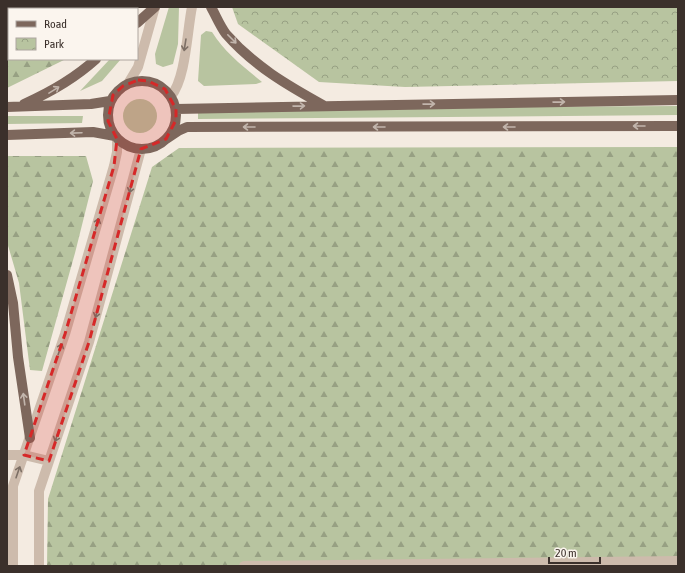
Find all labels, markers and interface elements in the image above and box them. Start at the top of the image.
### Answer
legend [8,8,138,60]
text: Road [44,17,67,31]
one-way arrow [227,34,237,44]
text: Park [44,37,65,51]
one-way arrow [181,39,189,52]
one-way arrow [48,86,59,94]
one-way arrow [552,98,565,106]
one-way arrow [422,100,435,108]
one-way arrow [292,103,305,110]
one-way arrow [633,122,646,130]
one-way arrow [243,123,256,131]
one-way arrow [373,123,386,131]
one-way arrow [503,123,516,131]
one-way arrow [70,129,83,137]
one-way arrow [127,180,134,193]
one-way arrow [94,218,101,231]
one-way arrow [93,305,101,318]
one-way arrow [57,342,64,355]
one-way arrow [20,393,28,406]
one-way arrow [53,429,61,441]
one-way arrow [15,466,23,478]
scale bar [549,539,600,565]
text: 20 m [555,546,577,560]

